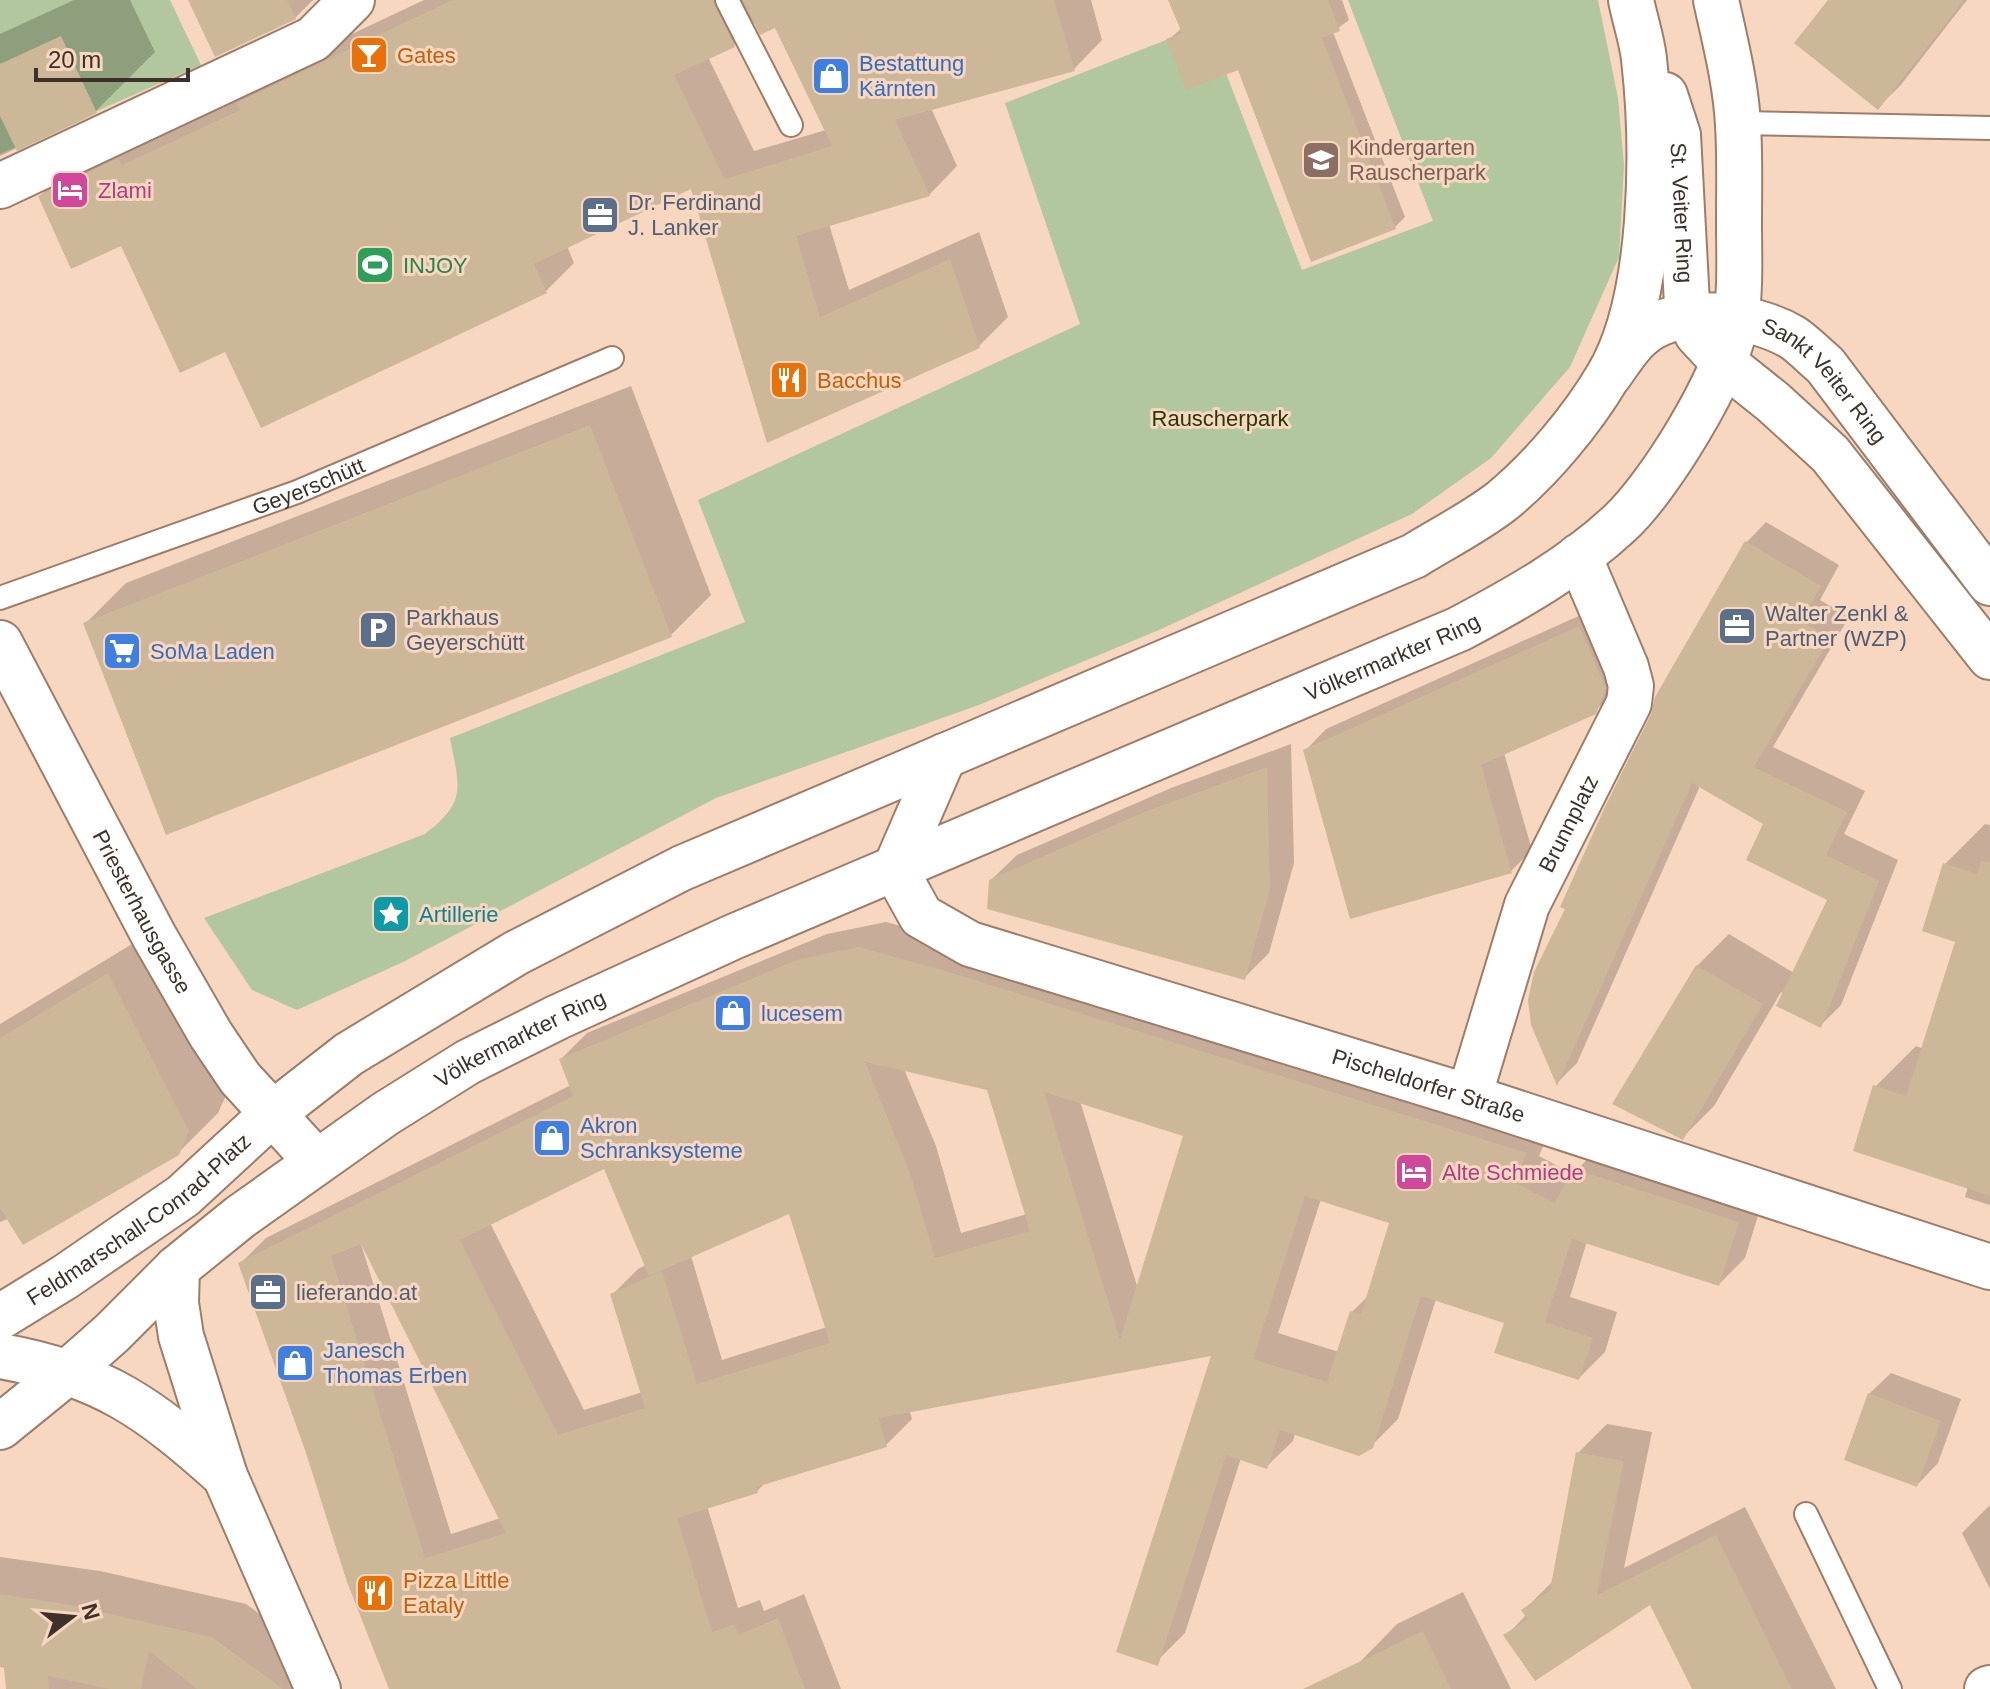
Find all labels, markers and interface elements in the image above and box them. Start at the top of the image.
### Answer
scale bar [36,32,188,82]
bar icon: Gates [348,34,390,76]
place label: Gates [397,43,456,68]
text: 20 m [48,46,101,73]
place label: Bestattung Kärnten [859,51,964,101]
shop icon: Bestattung Kärnten [810,55,852,97]
place label: Kindergarten Rauscherpark [1349,135,1487,185]
school or university icon: Kindergarten Rauscherpark [1300,139,1342,181]
street label: St. Veiter Ring [1666,142,1698,284]
hotel icon: Zlami [49,169,91,211]
place label: Zlami [98,178,152,203]
place label: Dr. Ferdinand J. Lanker [628,190,761,240]
office icon: Dr. Ferdinand J. Lanker [579,194,621,236]
sports icon: INJOY [354,244,396,286]
place label: INJOY [403,253,468,278]
street label: Sankt Veiter Ring [1759,313,1892,448]
restaurant icon: Bacchus [768,359,810,401]
place label: Bacchus [817,368,901,393]
park label: Rauscherpark [1152,406,1289,431]
street label: Geyerschütt [249,452,368,519]
place label: Walter Zenkl & Partner (WZP) [1765,601,1909,651]
place label: Parkhaus Geyerschütt [406,605,525,655]
office icon: Walter Zenkl & Partner (WZP) [1716,605,1758,647]
street label: Völkermarkter Ring [1300,608,1484,706]
parking icon: Parkhaus Geyerschütt [357,609,399,651]
supermarket icon: SoMa Laden [101,630,143,672]
place label: SoMa Laden [150,639,275,664]
street label: Brunnplatz [1533,771,1603,876]
street label: Priesterhausgasse [88,826,197,998]
place icon: Artillerie [370,893,412,935]
place label: Artillerie [419,902,498,927]
street label: Völkermarkter Ring [430,985,609,1092]
shop icon: lucesem [712,992,754,1034]
place label: lucesem [761,1001,843,1026]
street label: Pischeldorfer Straße [1329,1043,1528,1127]
place label: Akron Schranksysteme [580,1113,743,1163]
shop icon: Akron Schranksysteme [531,1117,573,1159]
street label: Feldmarschall-Conrad-Platz [22,1128,255,1310]
hotel icon: Alte Schmiede [1393,1151,1435,1193]
place label: Alte Schmiede [1442,1160,1584,1185]
office icon: lieferando.at [247,1271,289,1313]
place label: lieferando.at [296,1280,417,1305]
place label: Janesch Thomas Erben [323,1338,467,1388]
shop icon: Janesch Thomas Erben [274,1342,316,1384]
place label: Pizza Little Eataly [403,1568,509,1618]
restaurant icon: Pizza Little Eataly [354,1572,396,1614]
north arrow [32,1577,112,1657]
text: N [77,1601,105,1623]

